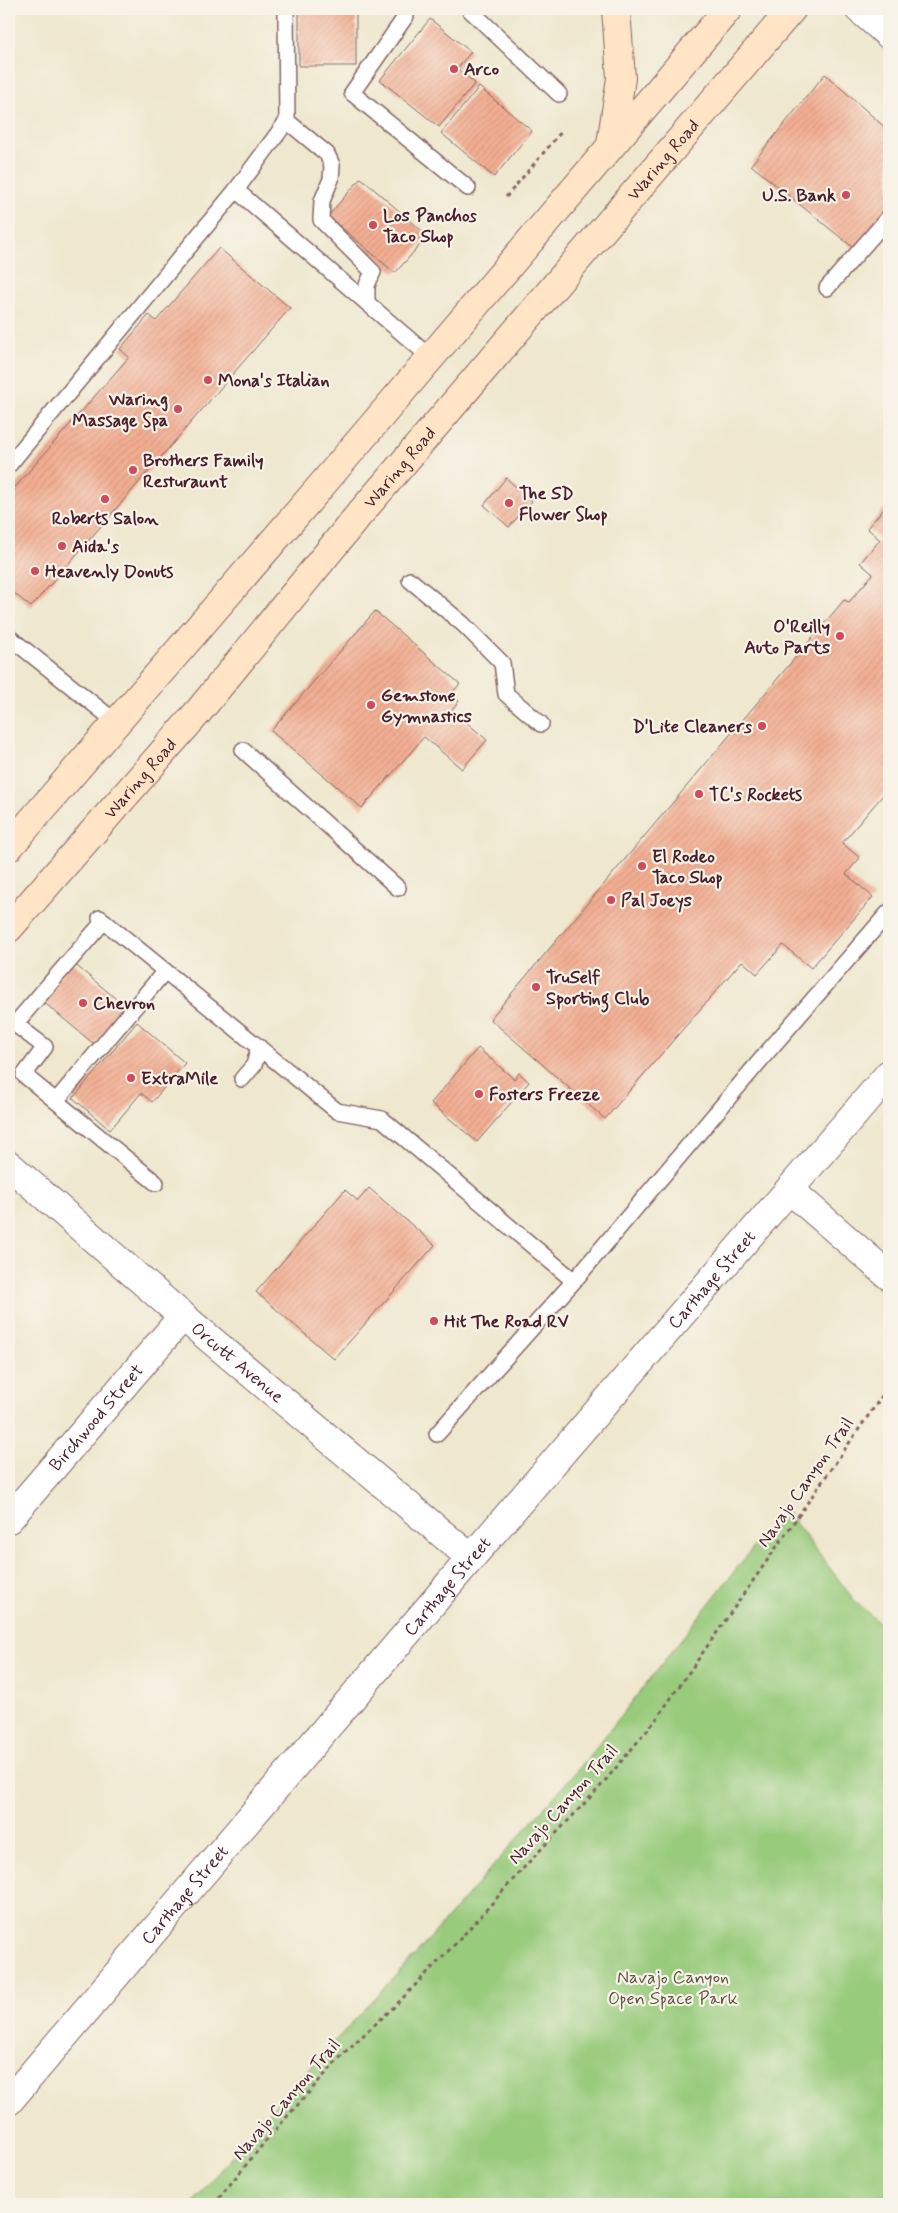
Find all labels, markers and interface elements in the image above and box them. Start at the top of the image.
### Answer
place label: Arco [464,58,499,82]
marker: Arco [448,63,460,75]
street label: Waring Road [622,115,705,206]
place label: U.S. Bank [762,184,836,208]
marker: U.S. Bank [840,189,852,201]
place label: Los Panchos Taco Shop [383,204,477,249]
marker: Los Panchos Taco Shop [367,219,379,231]
place label: Mona's Italian [218,369,330,393]
marker: Mona's Italian [202,374,214,386]
place label: Waring Massage Spa [72,388,168,433]
marker: Waring Massage Spa [172,403,184,415]
street label: Waring Road [359,422,442,514]
place label: Brothers Family Resturaunt [143,449,264,494]
marker: Brothers Family Resturaunt [127,464,139,476]
place label: The SD Flower Shop [519,482,608,527]
marker: Roberts Salon [99,493,111,505]
marker: The SD Flower Shop [503,497,515,509]
place label: Roberts Salon [52,507,159,531]
place label: Aida's [72,535,119,559]
marker: Aida's [56,540,68,552]
place label: Heavenly Donuts [45,560,173,584]
marker: Heavenly Donuts [29,565,41,577]
place label: O'Reilly Auto Parts [744,615,830,660]
marker: O'Reilly Auto Parts [834,630,846,642]
place label: Gemstone Gymnastics [381,684,472,729]
marker: Gemstone Gymnastics [365,699,377,711]
place label: D'Lite Cleaners [632,715,752,739]
marker: D'Lite Cleaners [756,720,768,732]
street label: Waring Road [99,733,183,824]
place label: TC's Rockets [709,783,802,807]
marker: TC's Rockets [693,788,705,800]
place label: El Rodeo Taco Shop [652,845,723,890]
marker: El Rodeo Taco Shop [636,860,648,872]
place label: Pal Joeys [621,889,692,913]
marker: Pal Joeys [605,894,617,906]
place label: TruSelf Sporting Club [546,966,650,1013]
marker: TruSelf Sporting Club [530,981,542,993]
place label: Chevron [93,992,155,1016]
marker: Chevron [77,997,89,1009]
place label: ExtraMile [141,1067,218,1091]
marker: ExtraMile [125,1072,137,1084]
place label: Fosters Freeze [489,1083,600,1107]
marker: Fosters Freeze [473,1088,485,1100]
street label: Carthage Street [663,1225,762,1335]
place label: Hit The Road RV [444,1310,569,1334]
marker: Hit The Road RV [428,1315,440,1327]
street label: Orcutt Avenue [186,1317,289,1409]
street label: Birchwood Street [44,1359,150,1477]
street label: Navajo Canyon Trail [752,1413,860,1552]
street label: Carthage Street [399,1532,497,1642]
street label: Navajo Canyon Trail [503,1740,624,1870]
street label: Carthage Street [136,1840,235,1950]
park label: Navajo Canyon Open Space Park [608,1966,738,2011]
street label: Navajo Canyon Trail [227,2034,346,2165]

